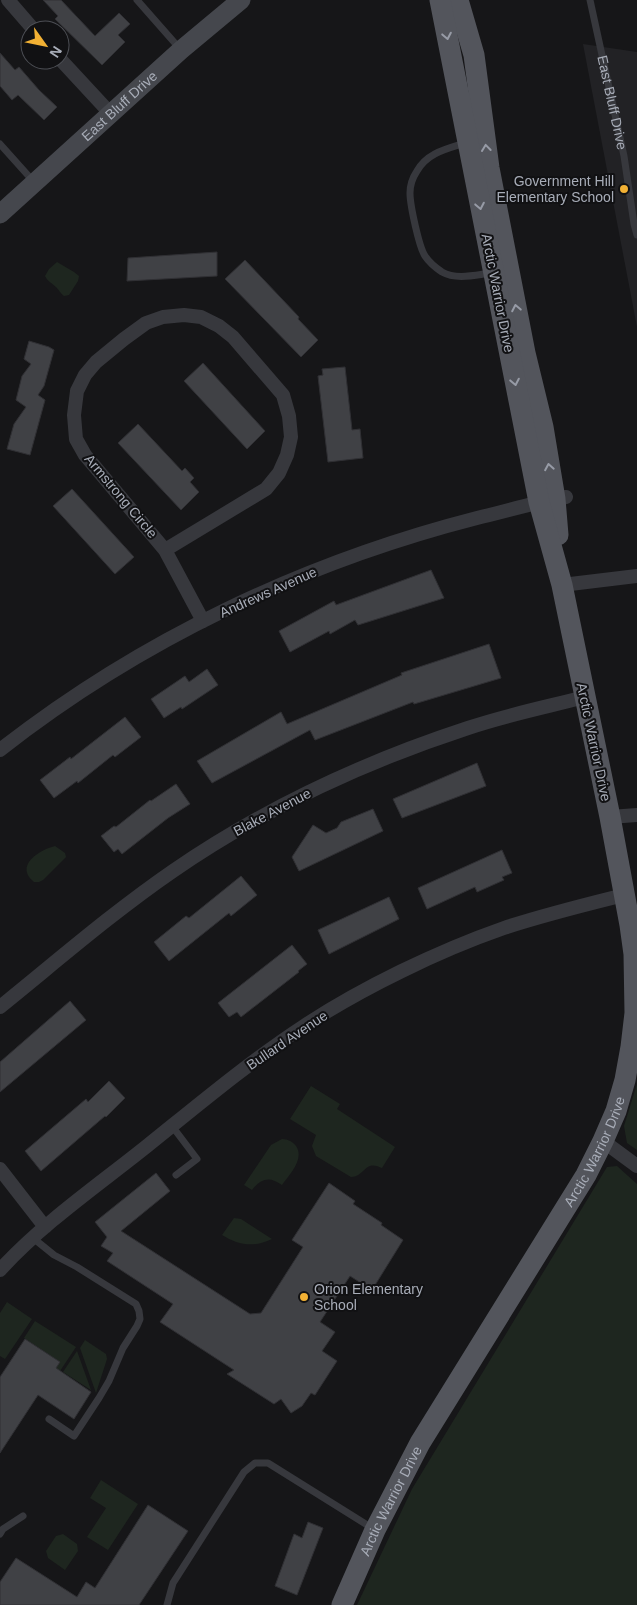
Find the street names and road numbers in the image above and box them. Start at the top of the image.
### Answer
street label: East Bluff Drive [594,54,630,152]
street label: East Bluff Drive [78,67,161,144]
street label: Arctic Warrior Drive [479,232,517,354]
street label: Armstrong Circle [81,451,161,541]
street label: Andrews Avenue [217,563,319,621]
street label: Arctic Warrior Drive [574,681,614,803]
street label: Blake Avenue [231,785,314,839]
street label: Bullard Avenue [244,1007,331,1073]
street label: Arctic Warrior Drive [560,1095,628,1209]
street label: Arctic Warrior Drive [357,1443,425,1558]

